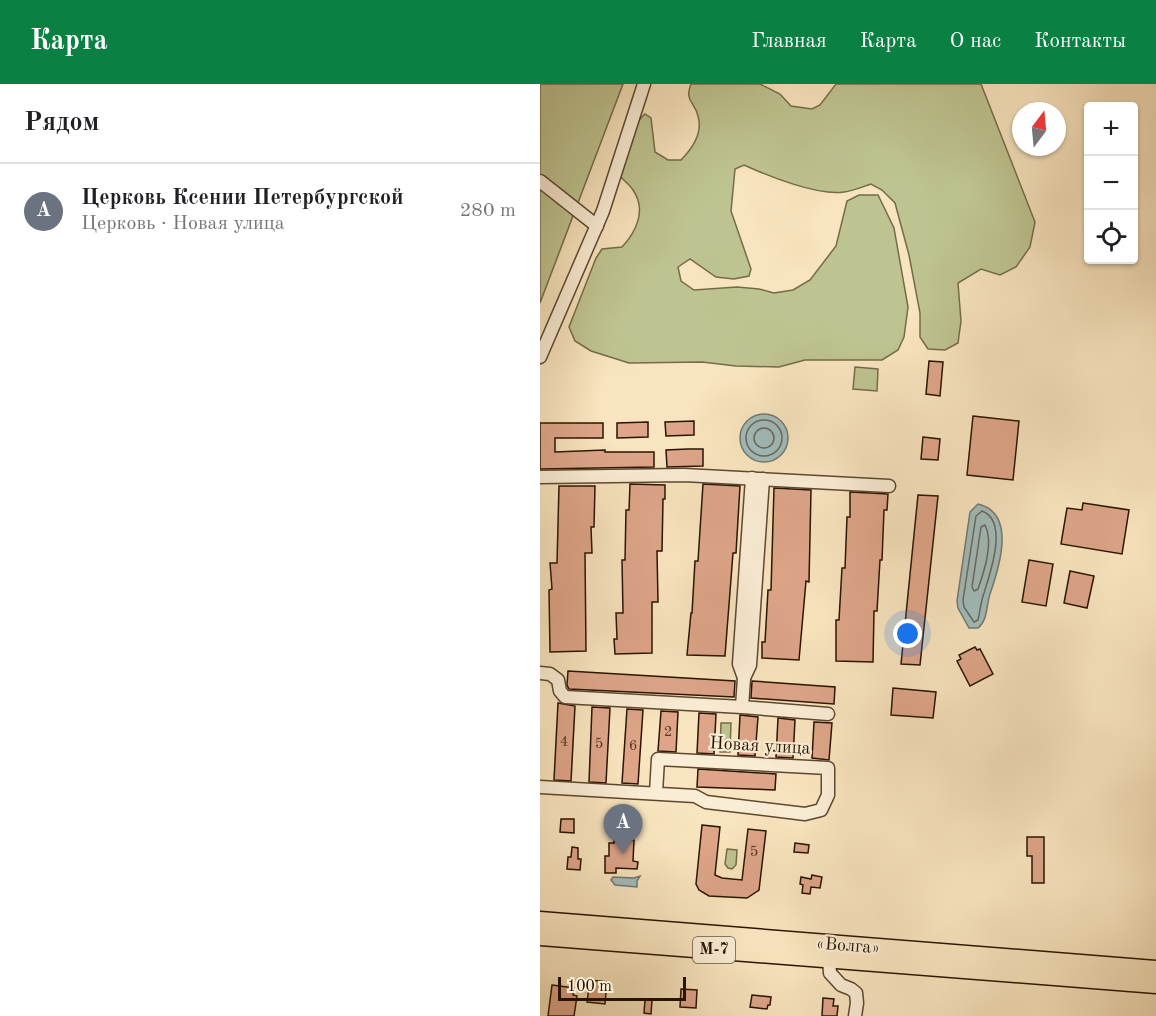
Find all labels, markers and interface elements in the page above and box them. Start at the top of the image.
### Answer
text: Карта [30,28,108,56]
text: Главная [751,31,827,52]
text: Карта [860,31,917,52]
text: О нас [950,31,1001,52]
text: Контакты [1034,31,1126,52]
north arrow [1012,102,1066,156]
map controls [1084,102,1138,264]
button: + [1084,102,1138,156]
text: Рядом [24,110,99,136]
button: − [1084,156,1138,210]
text: Церковь Ксении Петербургской [81,187,404,209]
text: A [36,201,51,221]
text: 280 m [460,201,516,221]
button: locate [1084,210,1138,264]
text: Церковь · Новая улица [81,214,285,234]
your location [893,619,922,648]
house number: 2 [664,725,672,740]
street label: Новая улица [709,734,811,758]
house number: 4 [560,735,568,750]
house number: 5 [595,737,603,752]
house number: 6 [629,739,637,754]
pin: A [604,804,643,854]
house number: 5 [750,845,758,860]
street label: «Волга» [816,935,880,957]
road number: М-7 [693,937,735,963]
scale bar [558,974,686,1002]
text: 100 m [567,979,612,995]

